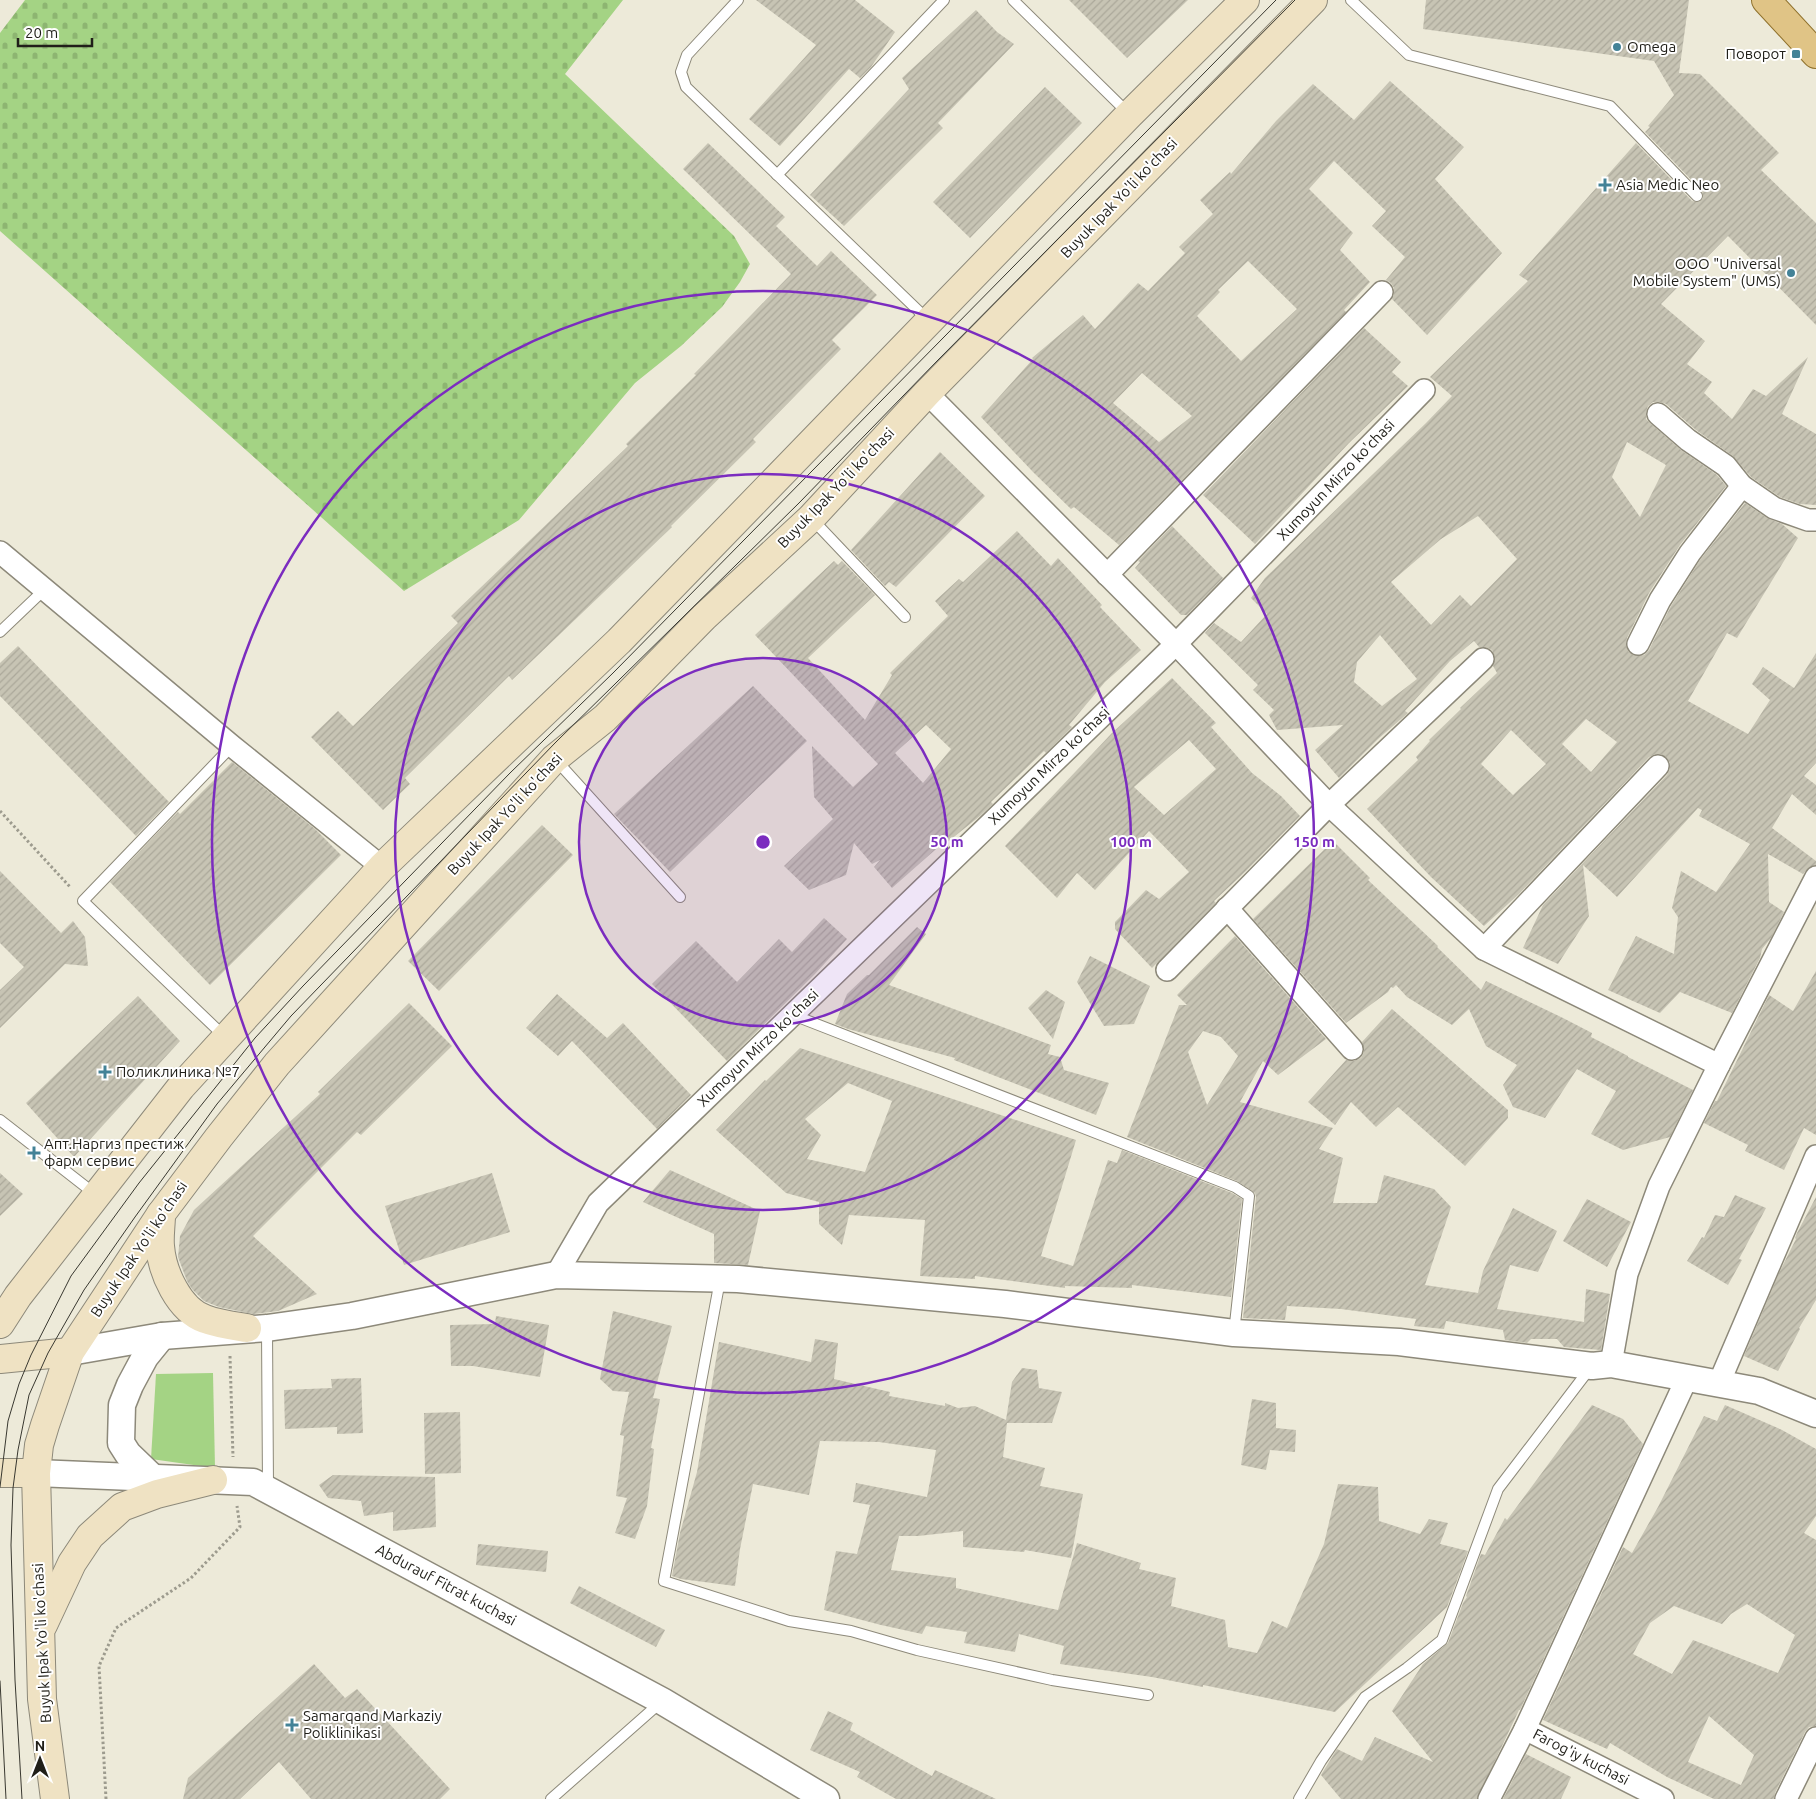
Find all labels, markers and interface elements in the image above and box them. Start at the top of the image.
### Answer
scale bar [18,15,91,47]
text: 20 m [25,24,58,41]
place label: Omega [1627,38,1676,55]
marker: Omega [1611,41,1623,53]
place label: Поворот [1726,45,1786,62]
marker: Поворот [1790,48,1802,60]
street label: Buyuk Ipak Yo'li ko'chasi [1057,134,1180,261]
place label: Asia Medic Neo [1616,176,1719,193]
marker: Asia Medic Neo [1598,178,1612,192]
place label: ООО "Universal Mobile System" (UMS) [1633,255,1781,289]
marker: ООО "Universal Mobile System" (UMS) [1785,267,1797,279]
street label: Xumoyun Mirzo ko'chasi [1273,416,1398,544]
street label: Buyuk Ipak Yo'li ko'chasi [774,424,897,551]
street label: Xumoyun Mirzo ko'chasi [985,703,1113,828]
street label: Buyuk Ipak Yo'li ko'chasi [444,749,565,878]
centre of rings [754,833,772,851]
text: 50 m [930,833,964,850]
text: 100 m [1110,833,1152,850]
text: 150 m [1293,833,1335,850]
street label: Xumoyun Mirzo ko'chasi [694,985,822,1110]
place label: Поликлиника №7 [116,1063,240,1080]
marker: Поликлиника №7 [98,1065,112,1079]
place label: Апт.Наргиз престиж фарм сервис [44,1135,184,1169]
marker: Апт.Наргиз престиж фарм сервис [28,1147,40,1159]
street label: Buyuk Ipak Yo'li ko'chasi [87,1178,190,1320]
street label: Abdurauf Fitrat kuchasi [373,1540,519,1629]
street label: Buyuk Ipak Yo'li ko'chasi [29,1563,54,1723]
place label: Samarqand Markaziy Poliklinikasi [303,1707,442,1741]
marker: Samarqand Markaziy Poliklinikasi [285,1718,299,1732]
street label: Farog'iy kuchasi [1530,1725,1632,1788]
north arrow [15,1734,65,1784]
text: N [35,1738,45,1754]

